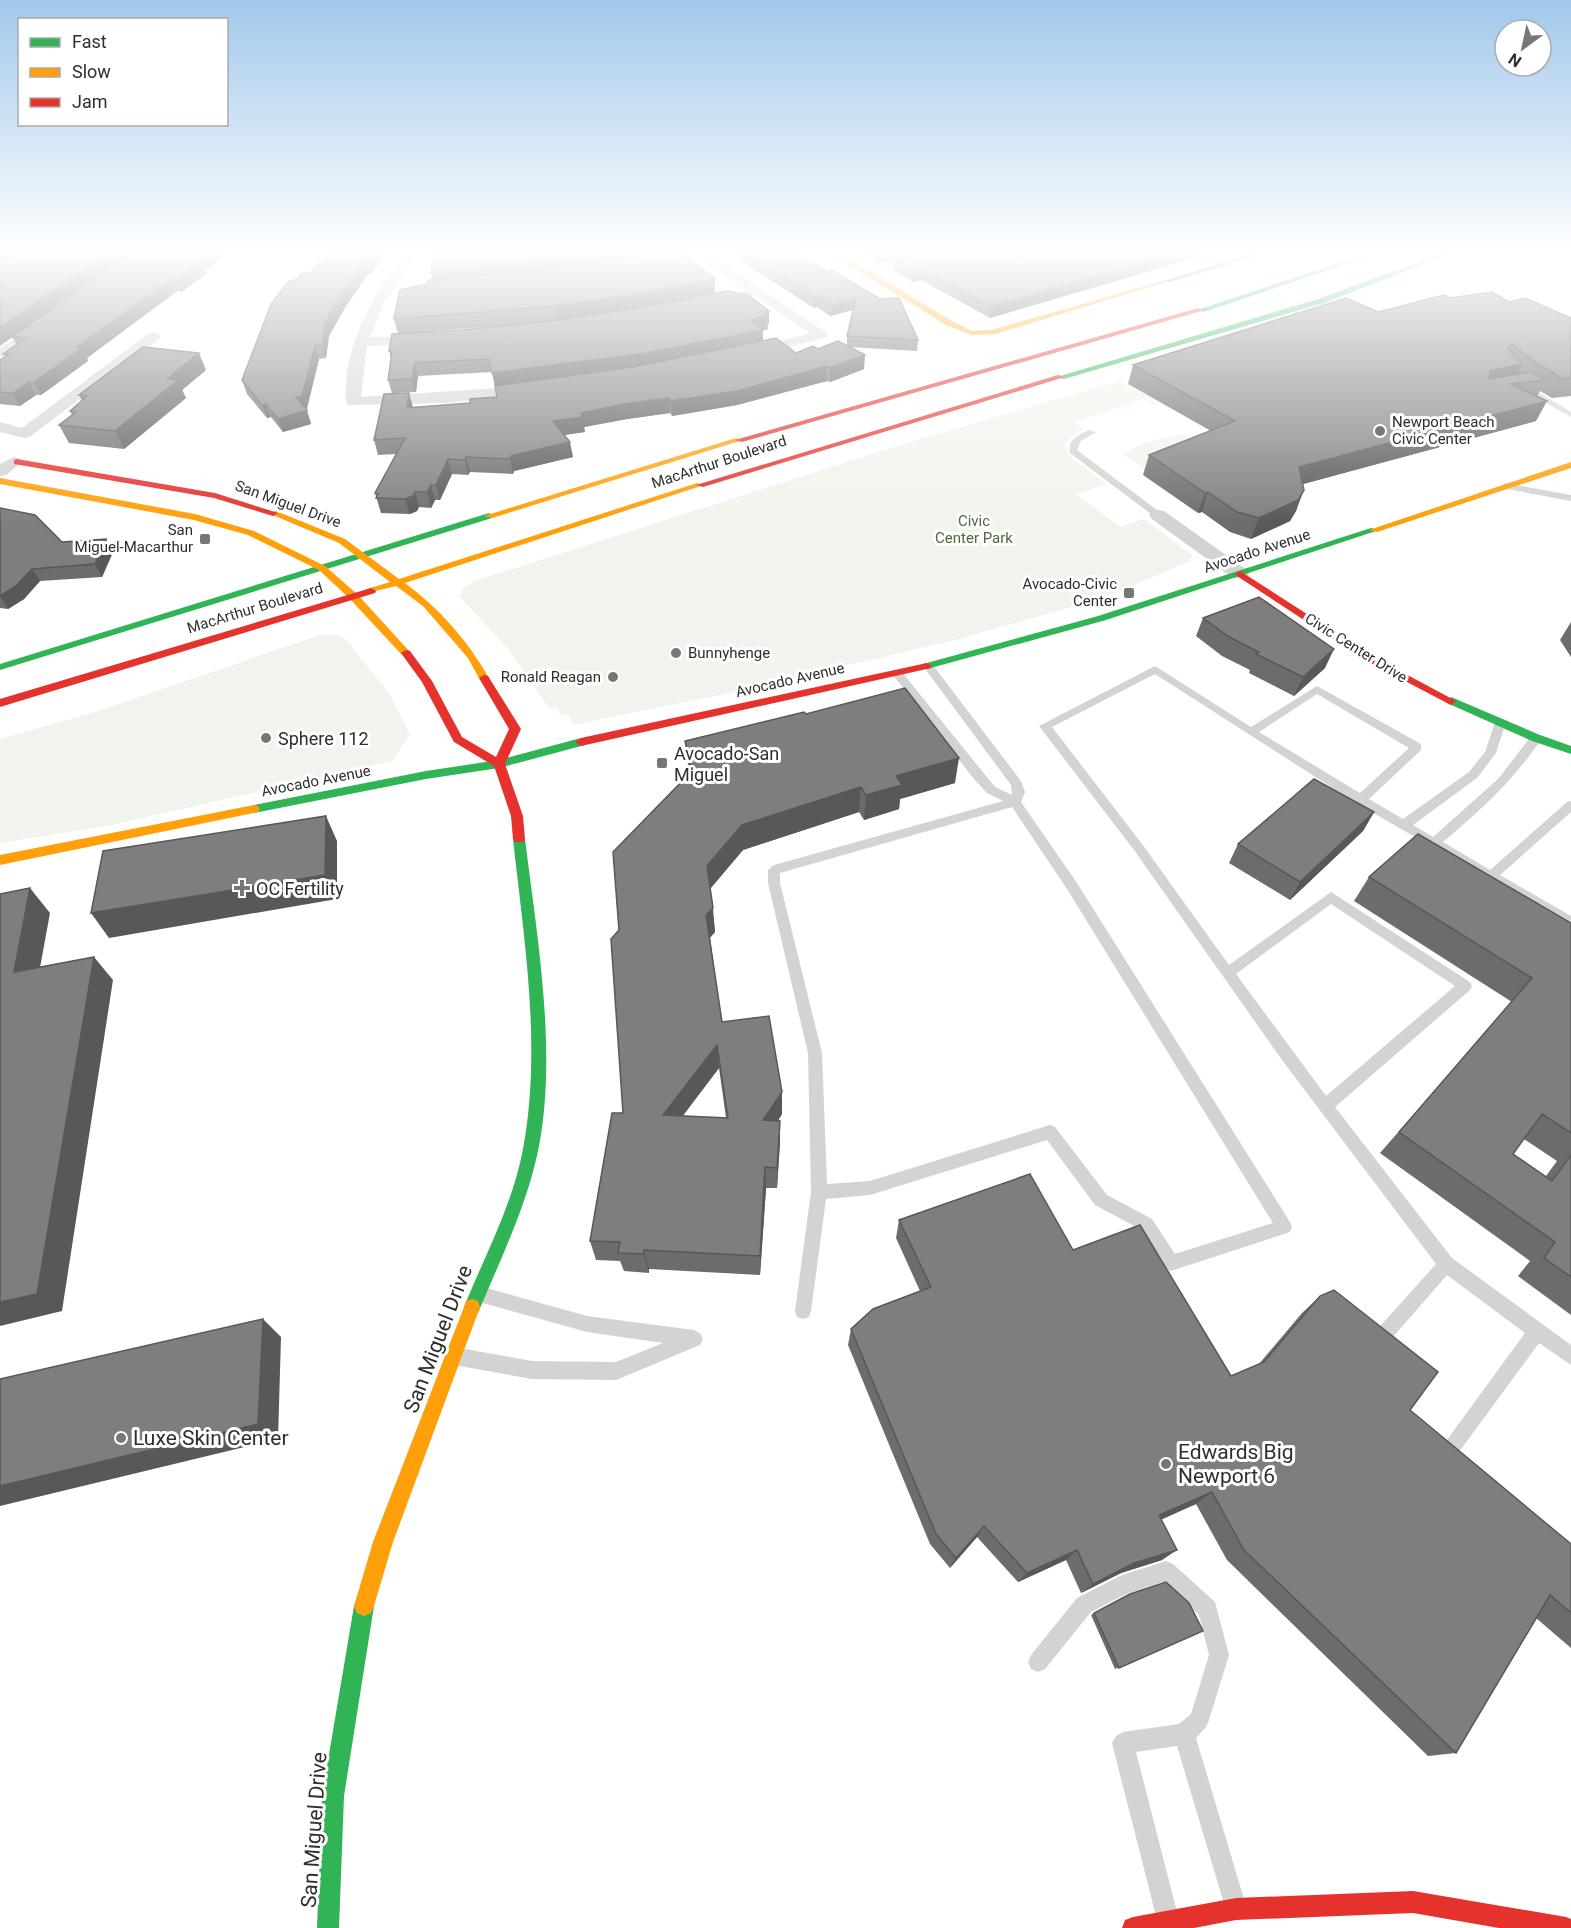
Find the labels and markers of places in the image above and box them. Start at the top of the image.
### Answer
place label: Newport Beach Civic Center [1392,413,1495,448]
marker: Newport Beach Civic Center [1373,424,1387,438]
place label: San Miguel-Macarthur [75,521,193,556]
marker: San Miguel-Macarthur [198,532,212,546]
place label: Avocado-Civic Center [1023,575,1117,610]
marker: Avocado-Civic Center [1122,586,1136,600]
place label: Bunnyhenge [688,644,770,662]
marker: Bunnyhenge [669,646,683,660]
place label: Ronald Reagan [501,668,601,686]
marker: Ronald Reagan [606,670,620,684]
place label: Sphere 112 [278,728,369,749]
marker: Sphere 112 [259,731,273,745]
place label: Avocado-San Miguel [674,743,779,785]
marker: Avocado-San Miguel [655,756,669,770]
place label: OC Fertility [256,878,344,899]
marker: OC Fertility [233,879,251,897]
place label: Luxe Skin Center [133,1426,289,1450]
marker: Luxe Skin Center [114,1431,128,1445]
place label: Edwards Big Newport 6 [1178,1440,1294,1488]
marker: Edwards Big Newport 6 [1159,1457,1173,1471]

